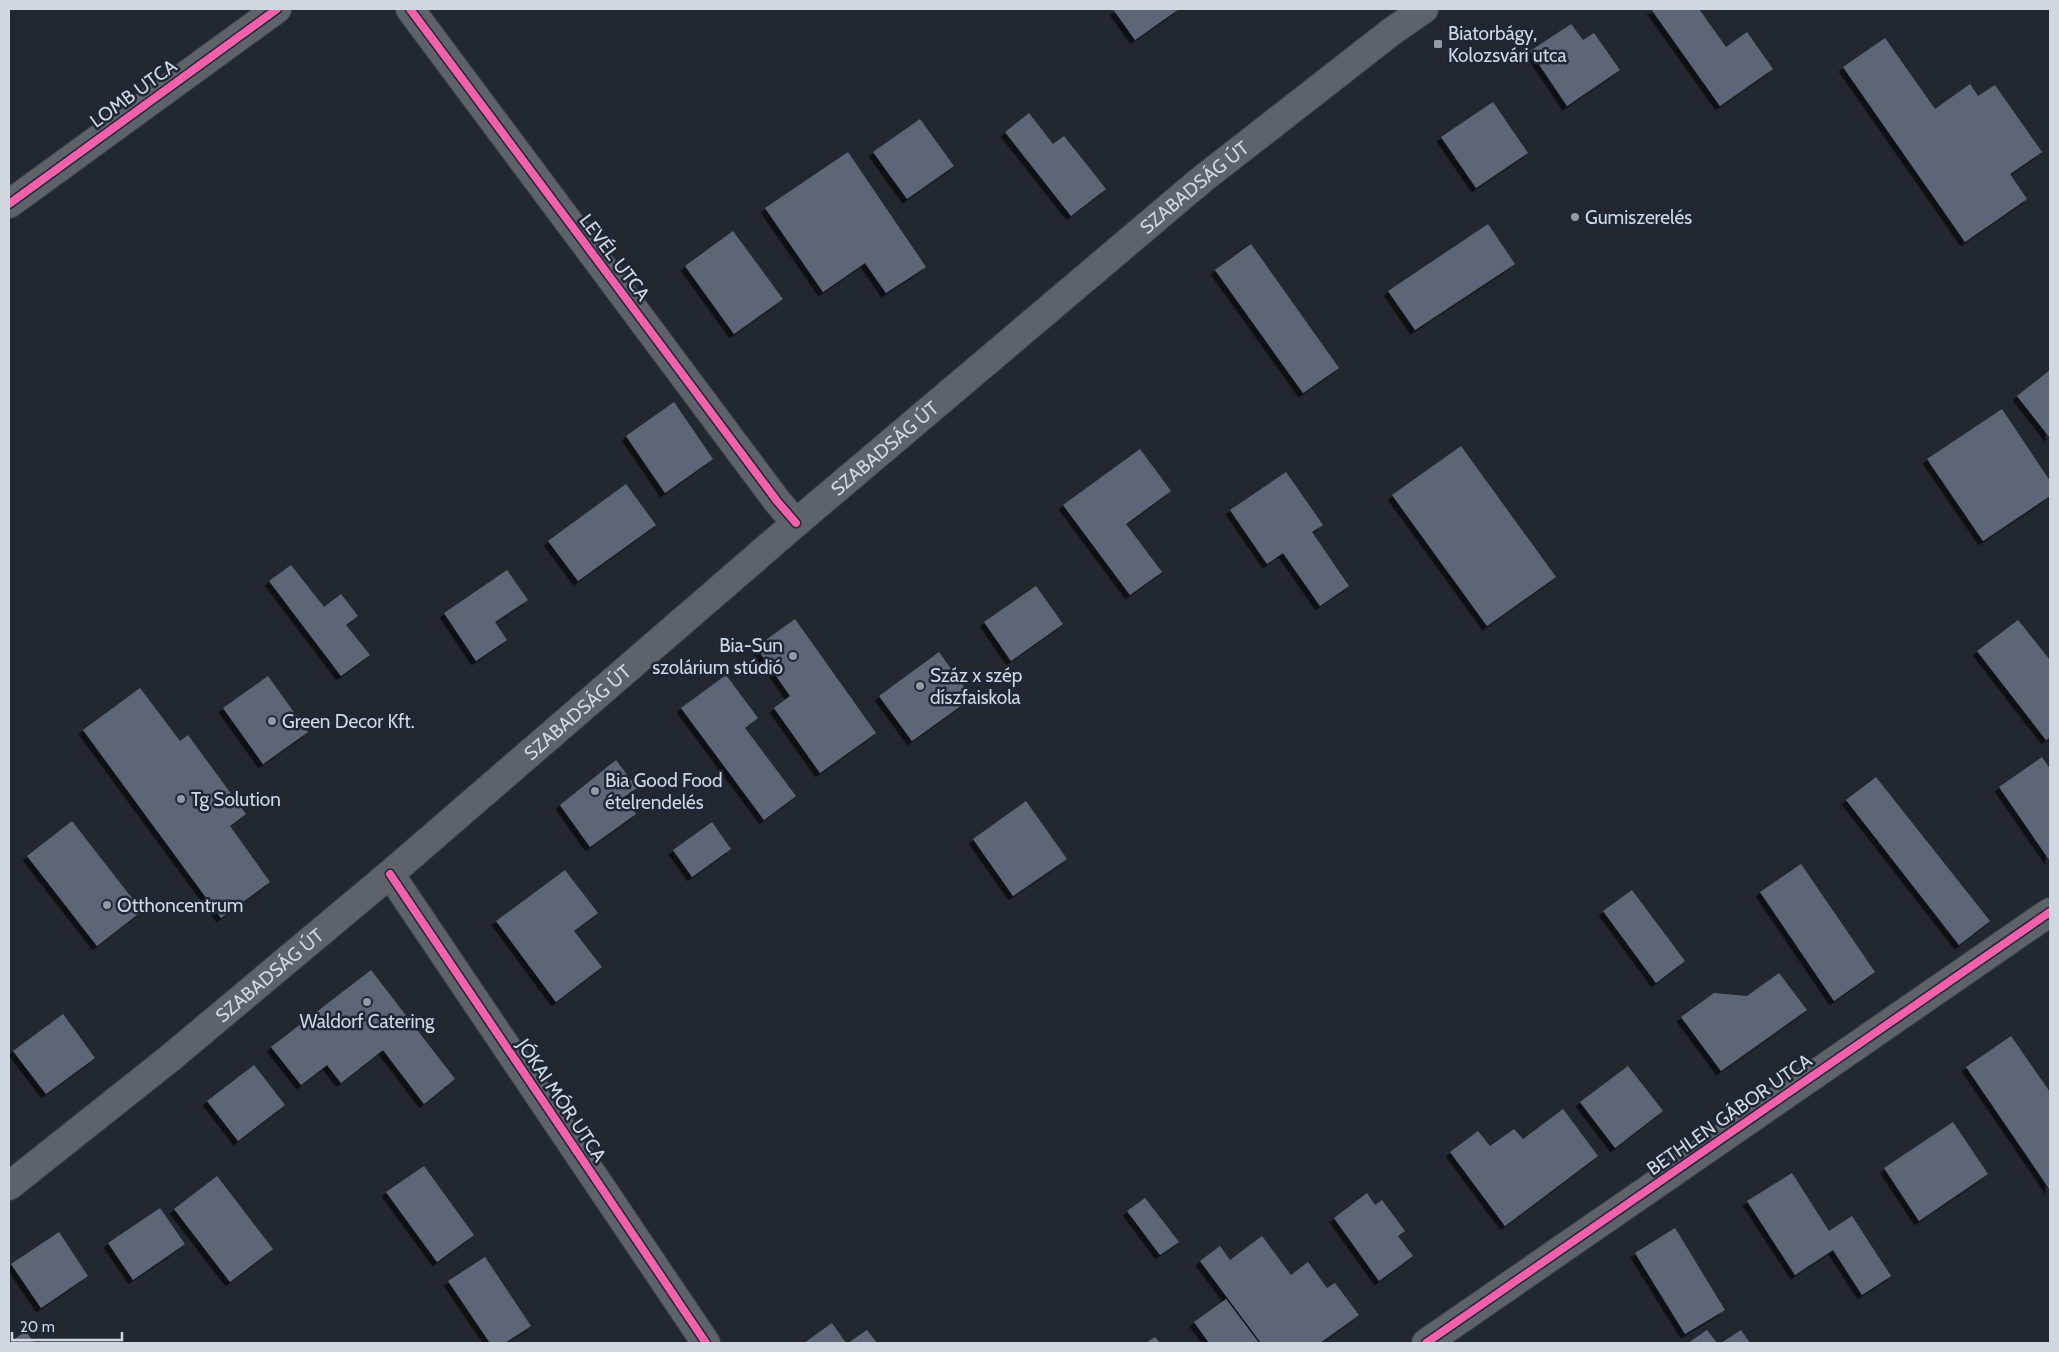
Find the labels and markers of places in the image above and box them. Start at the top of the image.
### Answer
place label: Biatorbágy, Kolozsvári utca [1448,22,1567,67]
marker: Biatorbágy, Kolozsvári utca [1432,38,1444,50]
place label: Gumiszerelés [1585,206,1692,229]
marker: Gumiszerelés [1569,211,1581,223]
place label: Bia-Sun szolárium stúdió [652,634,783,679]
marker: Bia-Sun szolárium stúdió [787,650,799,662]
place label: Száz x szép díszfaiskola [930,664,1022,709]
marker: Száz x szép díszfaiskola [914,680,926,692]
place label: Green Decor Kft. [282,710,415,733]
marker: Green Decor Kft. [266,715,278,727]
place label: Bia Good Food ételrendelés [605,769,723,814]
marker: Bia Good Food ételrendelés [589,785,601,797]
place label: Tg Solution [191,788,281,811]
marker: Tg Solution [175,793,187,805]
place label: Otthoncentrum [117,894,244,917]
marker: Otthoncentrum [101,899,113,911]
marker: Waldorf Catering [361,996,373,1008]
place label: Waldorf Catering [299,1010,435,1033]

